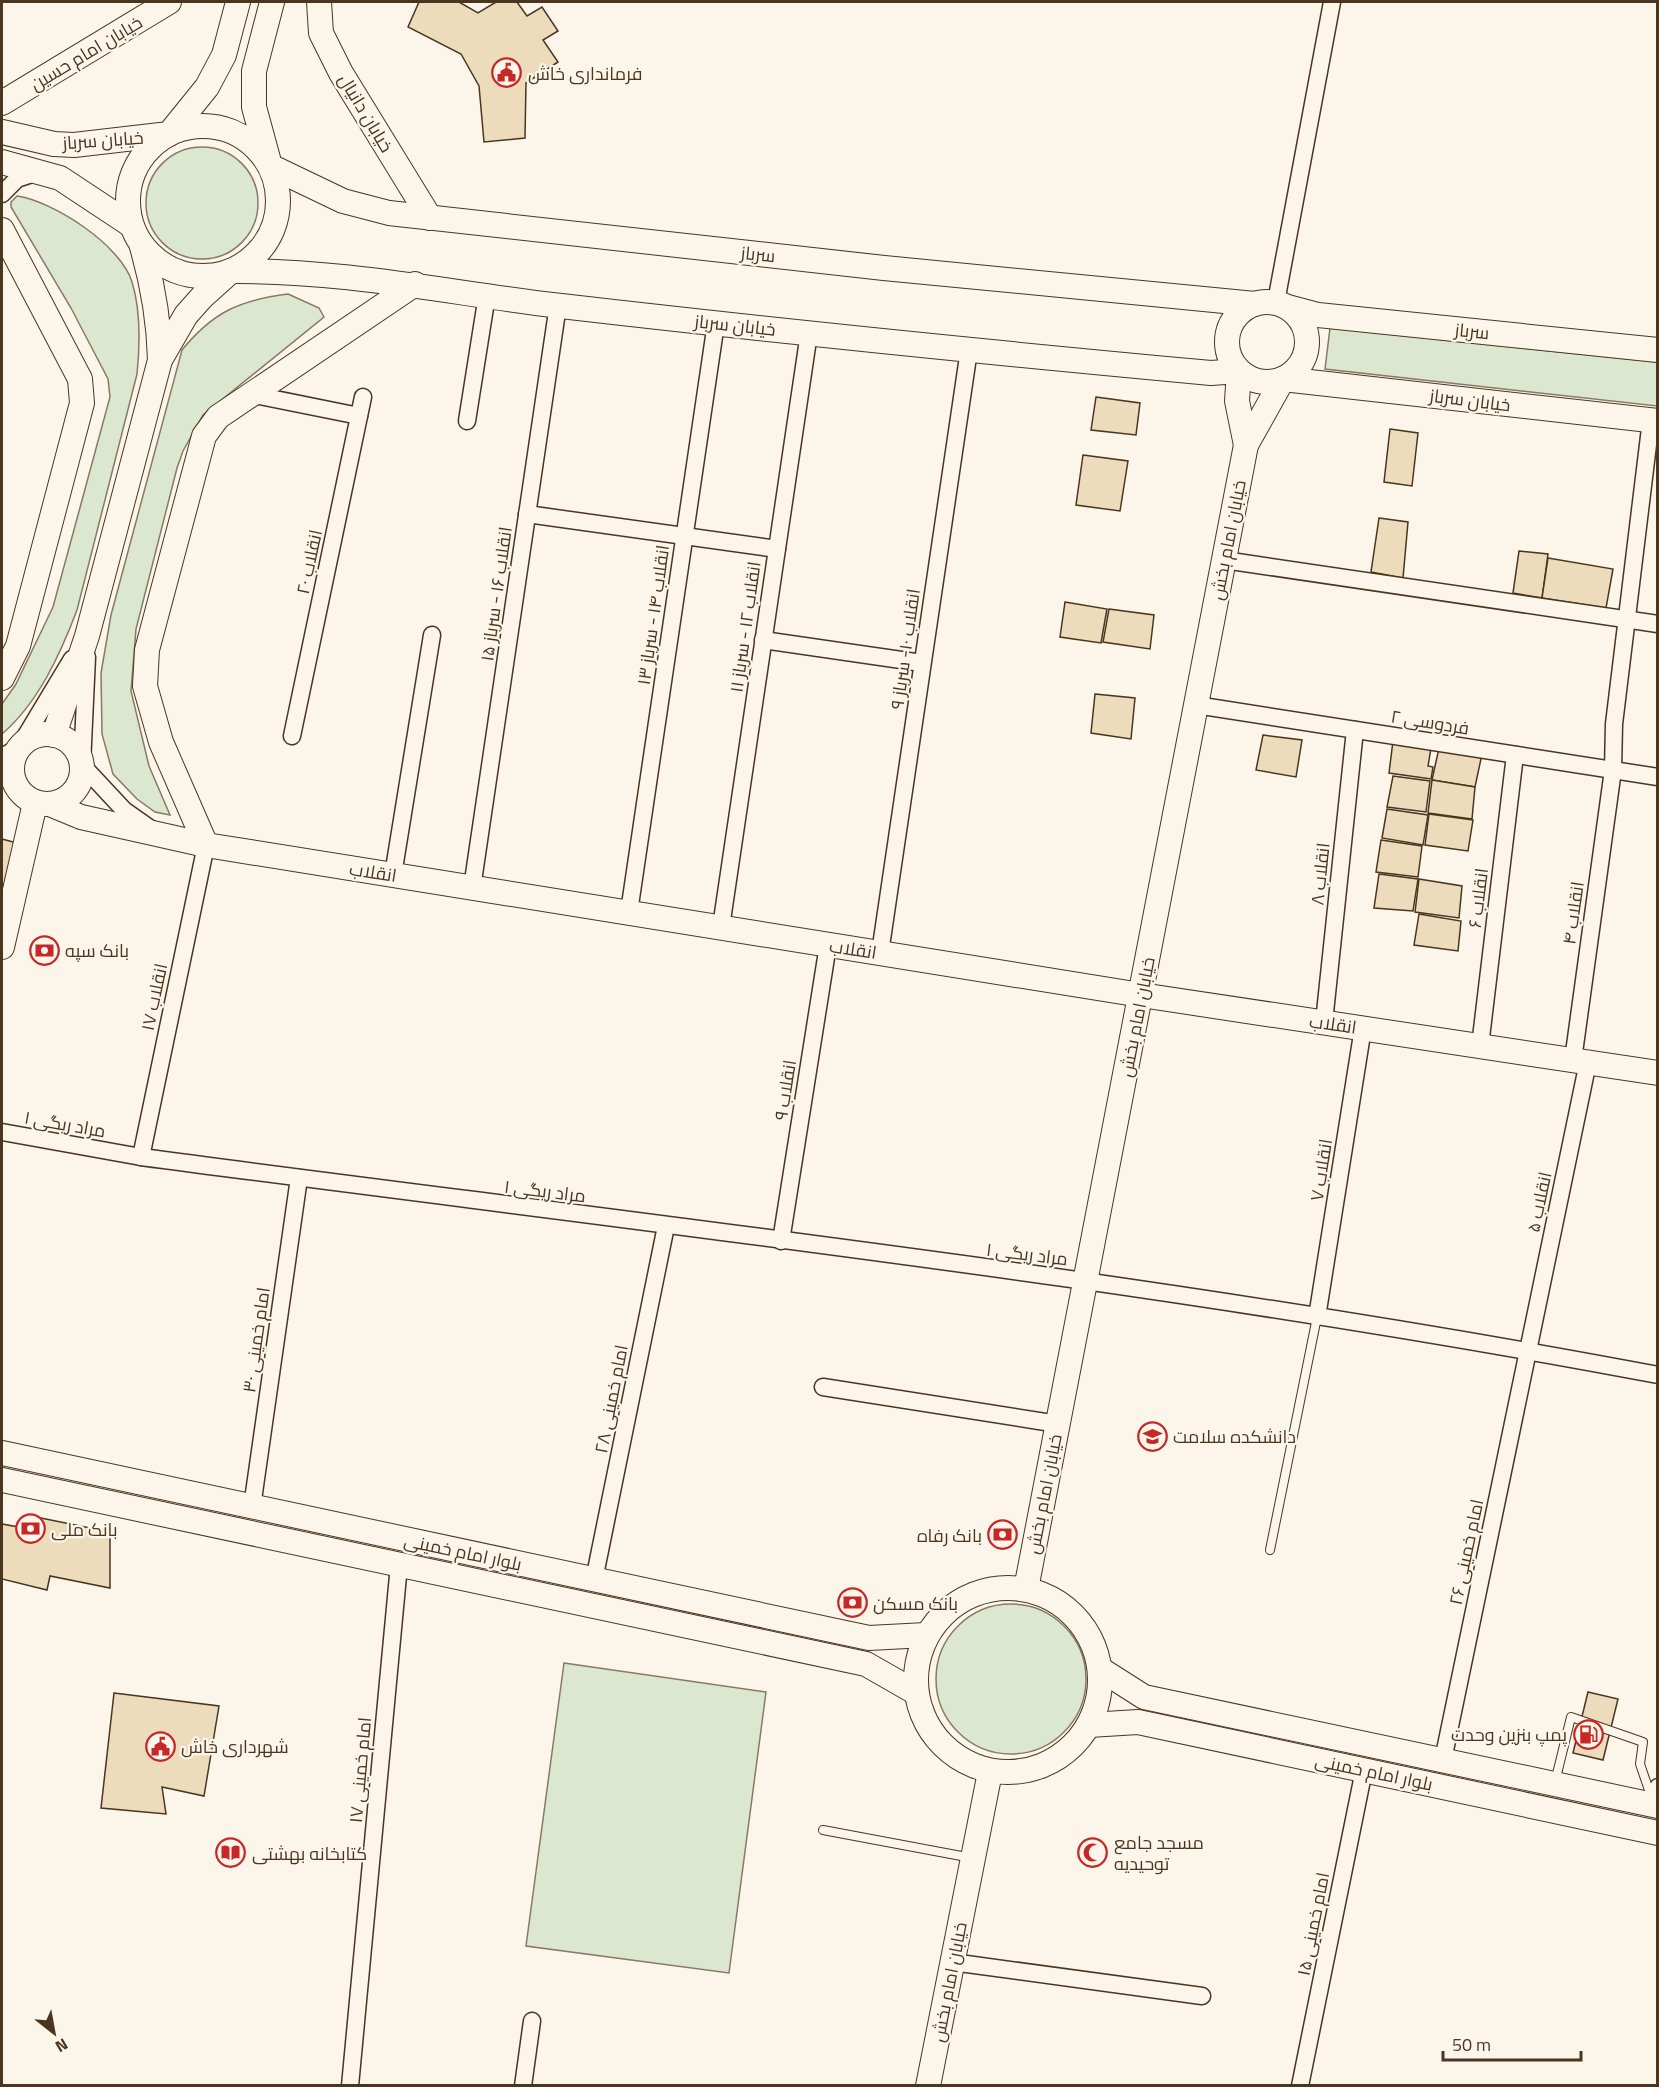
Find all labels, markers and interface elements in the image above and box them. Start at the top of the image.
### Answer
street label: خیابان امام حسین [25,9,147,97]
public building icon: فرمانداری خاش [491,57,523,89]
place label: فرمانداری خاش [528,60,642,87]
street label: خیابان دانیال [332,69,400,157]
street label: خیابان سرباز [60,124,145,156]
street label: سرباز [738,239,777,269]
street label: خیابان سرباز [692,307,777,343]
street label: سرباز [1452,316,1491,346]
street label: خیابان سرباز [1427,382,1512,418]
street label: خیابان امام بخش [1203,478,1253,602]
street label: انقلاب ۱۶ - سرباز ۱۵ [473,525,519,663]
street label: انقلاب ۲۰ [289,527,329,597]
street label: انقلاب ۱۴ - سرباز ۱۳ [630,543,676,687]
street label: انقلاب ۱۲ - سرباز ۱۱ [722,560,768,694]
street label: انقلاب ۱۰- سرباز ۹ [883,587,927,711]
street label: فردوسی ۲ [1389,702,1471,742]
street label: انقلاب ۸ [1303,841,1337,907]
street label: انقلاب [347,855,399,889]
street label: انقلاب ۶ [1461,867,1495,929]
street label: انقلاب ۴ [1555,880,1591,946]
street label: انقلاب [827,932,879,966]
bank icon: بانک سپه [28,934,60,966]
place label: بانک سپه [65,937,129,964]
street label: خیابان امام بخش [1112,955,1162,1079]
street label: انقلاب ۱۷ [134,961,174,1033]
street label: انقلاب [1308,1007,1358,1041]
street label: انقلاب ۹ [767,1058,803,1122]
street label: مراد ریگی ۱ [22,1104,108,1144]
street label: انقلاب ۷ [1303,1137,1339,1203]
street label: انقلاب ۵ [1519,1169,1559,1235]
street label: مراد ریگی ۱ [503,1173,587,1209]
street label: مراد ریگی ۱ [985,1236,1069,1272]
street label: امام خمینی ۳۰ [235,1286,277,1394]
street label: امام خمینی ۲۸ [587,1342,635,1456]
school or university icon: دانشکده سلامت [1136,1420,1168,1452]
place label: دانشکده سلامت [1173,1423,1296,1450]
street label: خیابان امام بخش [1019,1432,1069,1556]
street label: امام خمینی ۲۶ [1442,1497,1490,1607]
bank icon: بانک ملی [14,1513,46,1545]
place label: بانک ملی [51,1516,118,1543]
bank icon: بانک رفاه [987,1519,1019,1551]
place label: بانک رفاه [917,1522,982,1549]
street label: بلوار امام خمینی [402,1526,524,1578]
bank icon: بانک مسکن [836,1587,868,1619]
place label: بانک مسکن [873,1590,958,1617]
street label: امام خمینی ۱۷ [342,1716,378,1824]
fuel station icon: پمپ بنزین وحدت [1572,1718,1604,1750]
place label: پمپ بنزین وحدت [1451,1721,1567,1748]
public building icon: شهرداری خاش [144,1730,176,1762]
place label: شهرداری خاش [181,1733,289,1760]
street label: بلوار امام خمینی [1313,1746,1435,1798]
place label: مسجد جامع توحیدیه [1114,1829,1204,1877]
mosque icon: مسجد جامع توحیدیه [1077,1836,1109,1868]
library icon: کتابخانه بهشتی [215,1837,247,1869]
place label: کتابخانه بهشتی [252,1840,367,1867]
street label: امام خمینی ۱۵ [1290,1870,1336,1978]
street label: خیابان امام بخش [924,1920,974,2044]
north arrow [24,2003,84,2063]
scale bar [1443,2024,1581,2062]
text: 50 m [1452,2031,1491,2058]
text: N [51,2033,73,2059]

